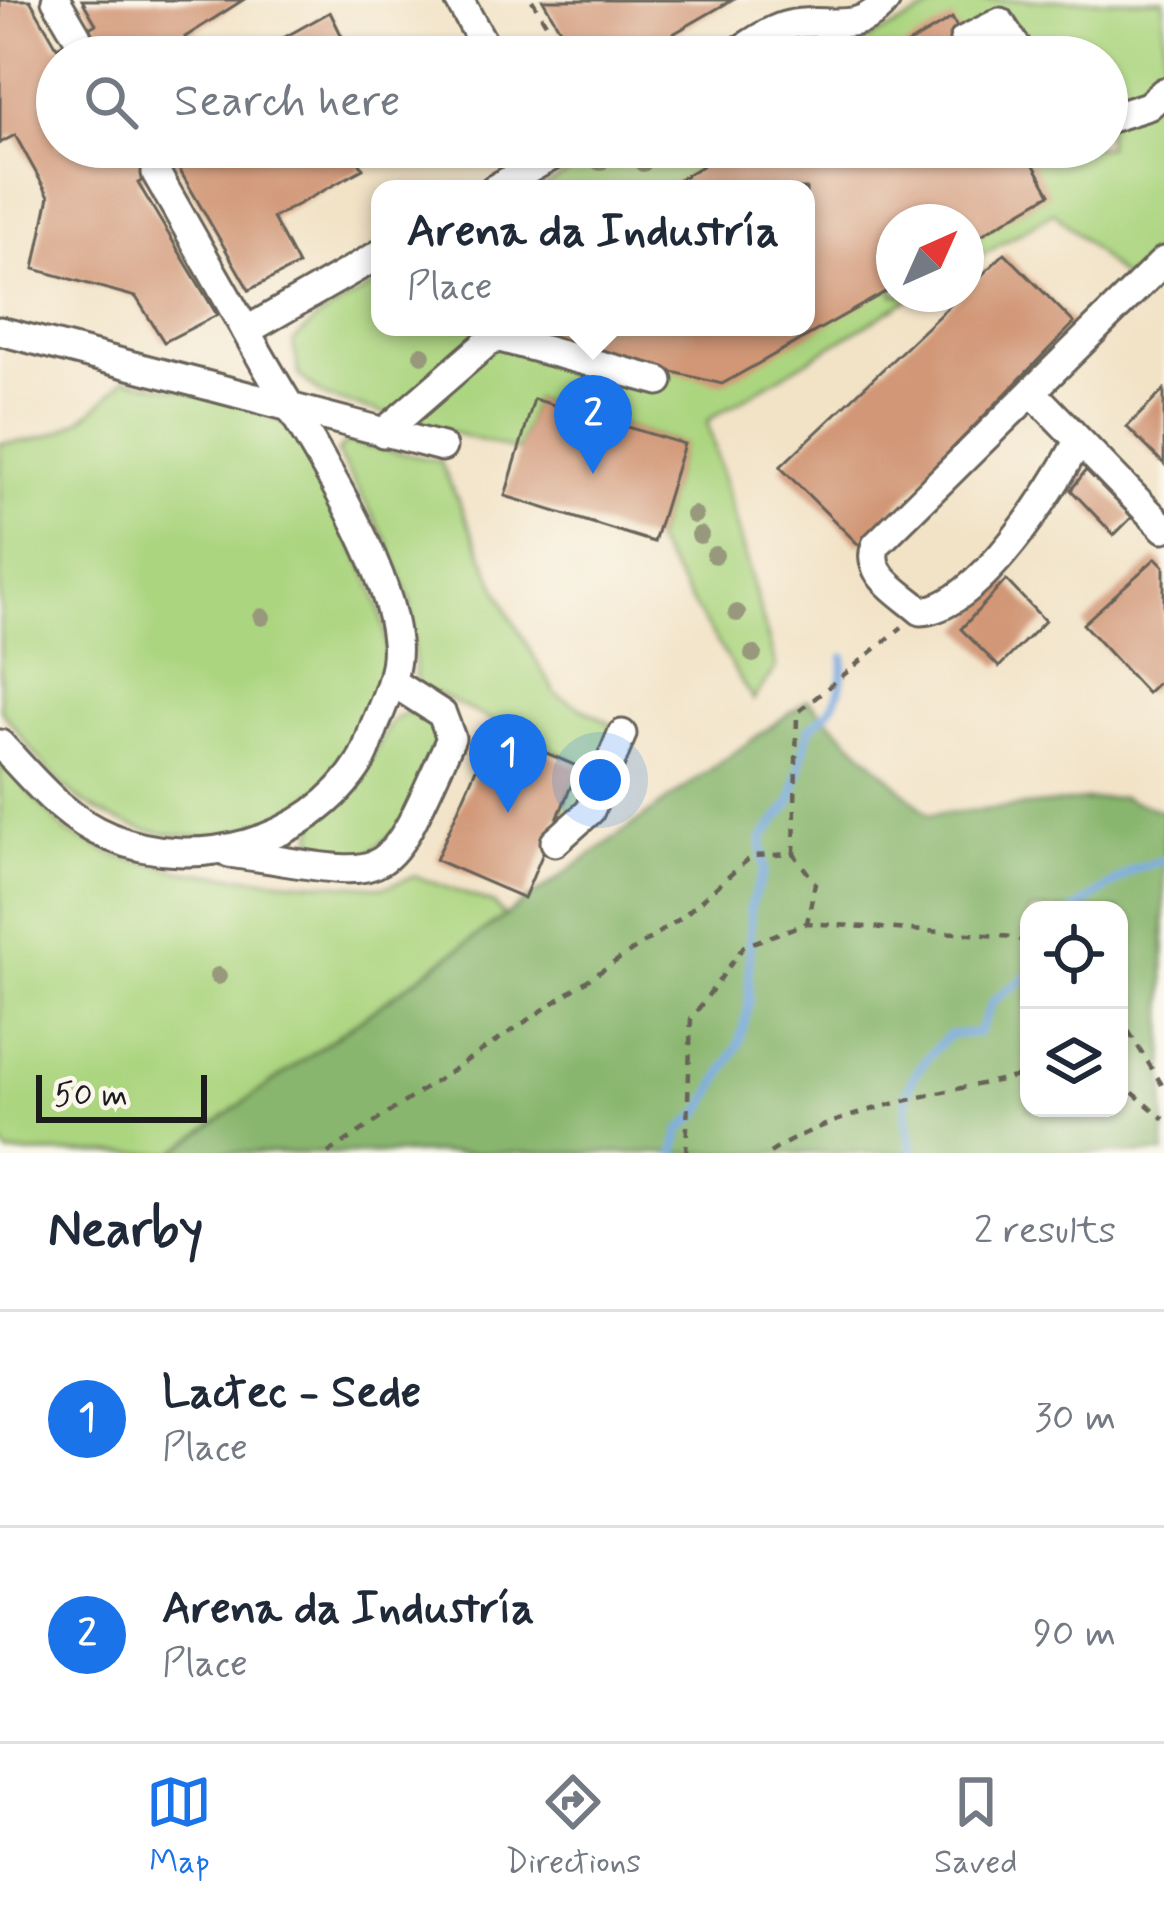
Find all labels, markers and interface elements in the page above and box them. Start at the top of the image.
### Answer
search box [36,36,1128,168]
icon: search [78,69,144,135]
text: Search here [174,73,401,132]
popup [371,180,815,336]
text: Arena da Industría [407,203,779,262]
north arrow [876,204,984,312]
text: Place [407,262,493,313]
pin: 2 [554,375,632,474]
pin: 1 [469,714,547,813]
your location [570,750,630,810]
map controls [1020,901,1128,1117]
button: locate [1020,901,1128,1009]
button: layers [1020,1009,1128,1117]
scale bar [36,1069,207,1122]
text: 50 m [54,1074,128,1118]
text: Nearby [48,1198,203,1264]
text: 2 results [974,1206,1116,1257]
text: Lactec - Sede [162,1364,421,1423]
text: 1 [78,1393,96,1444]
text: 30 m [1034,1393,1116,1444]
text: Place [162,1423,248,1474]
text: Arena da Industría [162,1580,534,1639]
text: 2 [77,1609,97,1660]
text: 90 m [1033,1609,1116,1660]
text: Place [162,1639,248,1690]
tab: Map [146,1769,212,1885]
tab: Directions [505,1769,641,1885]
tab: Saved [934,1769,1018,1885]

